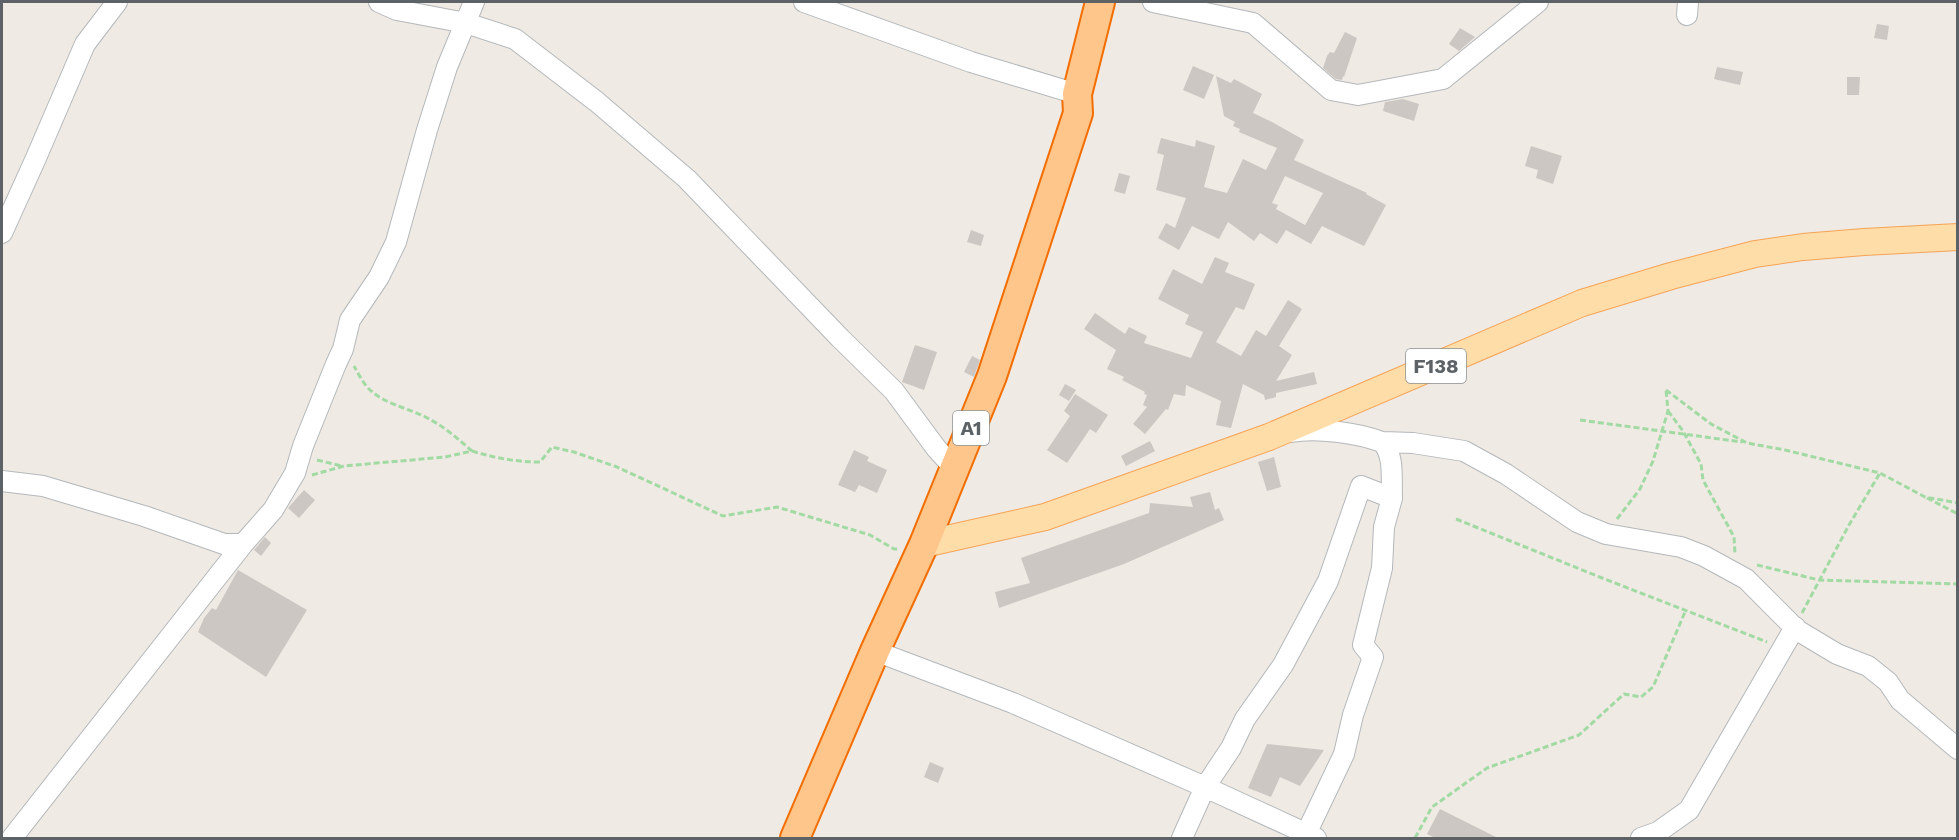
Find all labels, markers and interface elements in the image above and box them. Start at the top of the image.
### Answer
road number: F138 [1406,349,1466,383]
road number: A1 [953,411,989,445]

